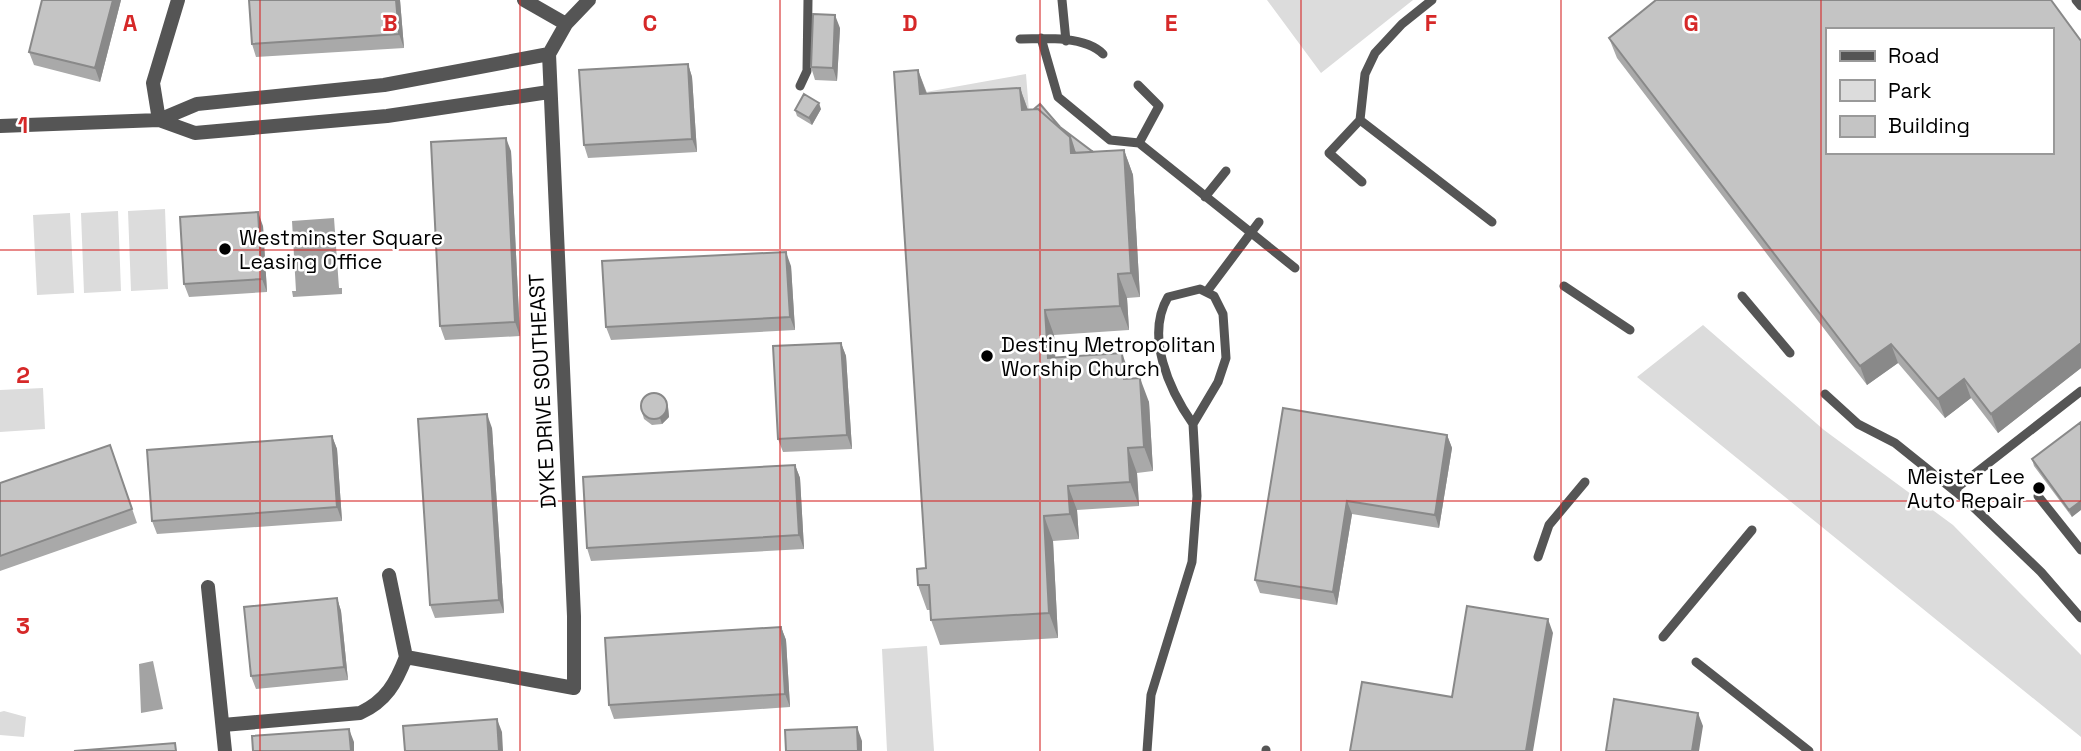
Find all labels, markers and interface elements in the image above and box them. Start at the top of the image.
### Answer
text: A [123,8,138,38]
text: B [382,8,398,38]
text: C [643,8,657,38]
text: D [902,8,918,38]
text: E [1165,8,1177,38]
text: F [1425,8,1437,38]
text: G [1683,8,1699,38]
legend [1826,28,2053,154]
text: Road [1888,42,1940,69]
text: Park [1888,77,1932,104]
text: 1 [18,110,28,140]
text: Building [1888,112,1970,139]
place label: Westminster Square Leasing Office [239,224,443,275]
marker: Westminster Square Leasing Office [217,241,233,257]
street label: DYKE DRIVE SOUTHEAST [522,273,562,509]
place label: Destiny Metropolitan Worship Church [1001,331,1216,382]
marker: Destiny Metropolitan Worship Church [979,348,995,364]
text: 2 [16,360,30,390]
place label: Meister Lee Auto Repair [1907,463,2025,514]
marker: Meister Lee Auto Repair [2031,480,2047,496]
text: 3 [16,611,30,641]

